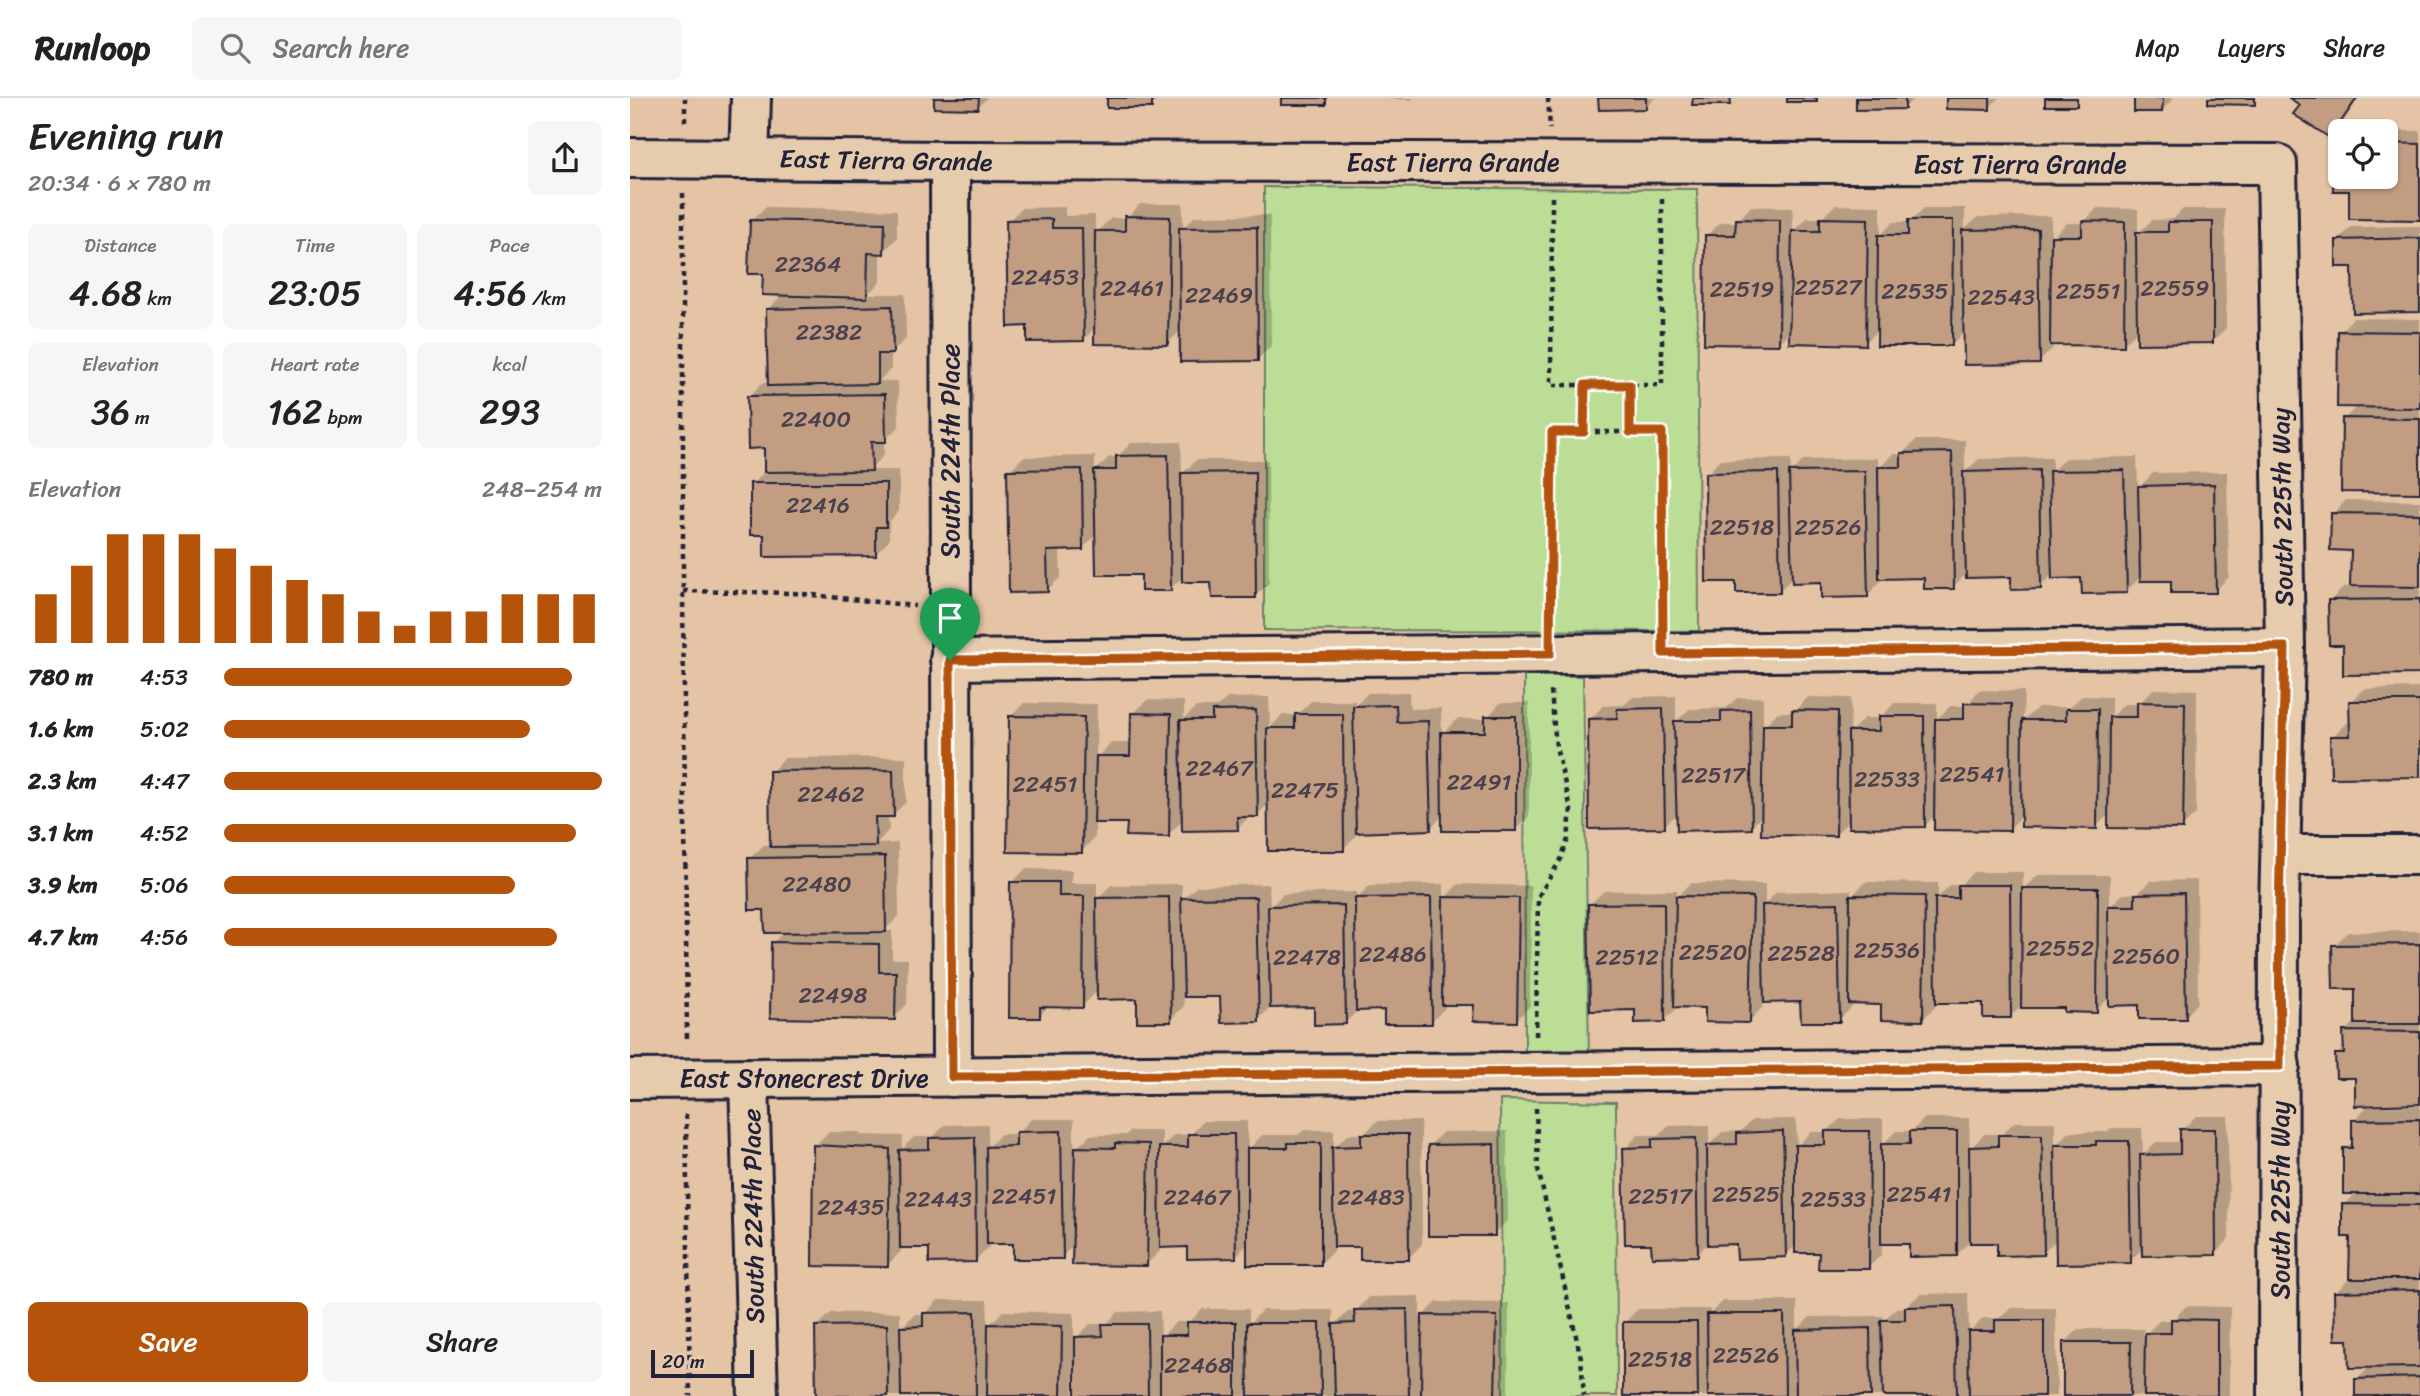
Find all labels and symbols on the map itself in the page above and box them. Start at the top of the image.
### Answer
street label: East Tierra Grande [779,135,993,185]
street label: East Tierra Grande [1346,139,1560,185]
street label: East Tierra Grande [1913,141,2127,187]
house number: 22364 [775,244,841,285]
house number: 22453 [1011,257,1079,298]
house number: 22527 [1795,267,1863,308]
house number: 22461 [1100,268,1164,309]
house number: 22559 [2141,268,2209,309]
house number: 22519 [1710,269,1774,310]
house number: 22535 [1881,271,1949,312]
house number: 22551 [2056,271,2120,312]
house number: 22469 [1185,275,1253,316]
house number: 22543 [1967,277,2035,318]
house number: 22382 [796,312,862,353]
street label: South 224th Place [927,344,973,558]
house number: 22400 [781,399,851,440]
street label: South 225th Way [2257,407,2307,607]
house number: 22416 [786,485,850,526]
house number: 22518 [1710,507,1774,548]
house number: 22526 [1795,507,1861,548]
pin [920,588,980,660]
house number: 22467 [1185,748,1254,789]
house number: 22541 [1940,754,2005,795]
house number: 22517 [1681,755,1747,796]
house number: 22533 [1854,759,1920,800]
house number: 22491 [1447,762,1512,803]
house number: 22451 [1013,764,1078,805]
house number: 22475 [1271,770,1339,811]
house number: 22462 [797,774,865,815]
house number: 22480 [782,864,852,905]
house number: 22552 [2026,928,2094,969]
house number: 22536 [1854,930,1920,971]
house number: 22520 [1679,932,1747,973]
house number: 22528 [1767,933,1835,974]
house number: 22486 [1359,934,1427,975]
house number: 22560 [2112,936,2180,977]
house number: 22478 [1273,937,1341,978]
house number: 22512 [1595,937,1659,978]
house number: 22498 [799,975,868,1016]
street label: East Stonecrest Drive [679,1055,929,1101]
street label: South 225th Way [2257,1100,2303,1299]
street label: South 224th Place [728,1108,778,1324]
house number: 22525 [1712,1174,1780,1215]
house number: 22541 [1887,1174,1952,1215]
house number: 22451 [992,1176,1057,1217]
house number: 22517 [1628,1176,1694,1217]
house number: 22467 [1163,1177,1232,1218]
house number: 22483 [1337,1177,1405,1218]
house number: 22443 [904,1179,972,1220]
house number: 22533 [1800,1179,1866,1220]
house number: 22435 [817,1187,885,1228]
house number: 22526 [1713,1335,1779,1376]
house number: 22518 [1628,1339,1692,1380]
house number: 22468 [1164,1345,1232,1386]
scale bar [651,1347,754,1379]

